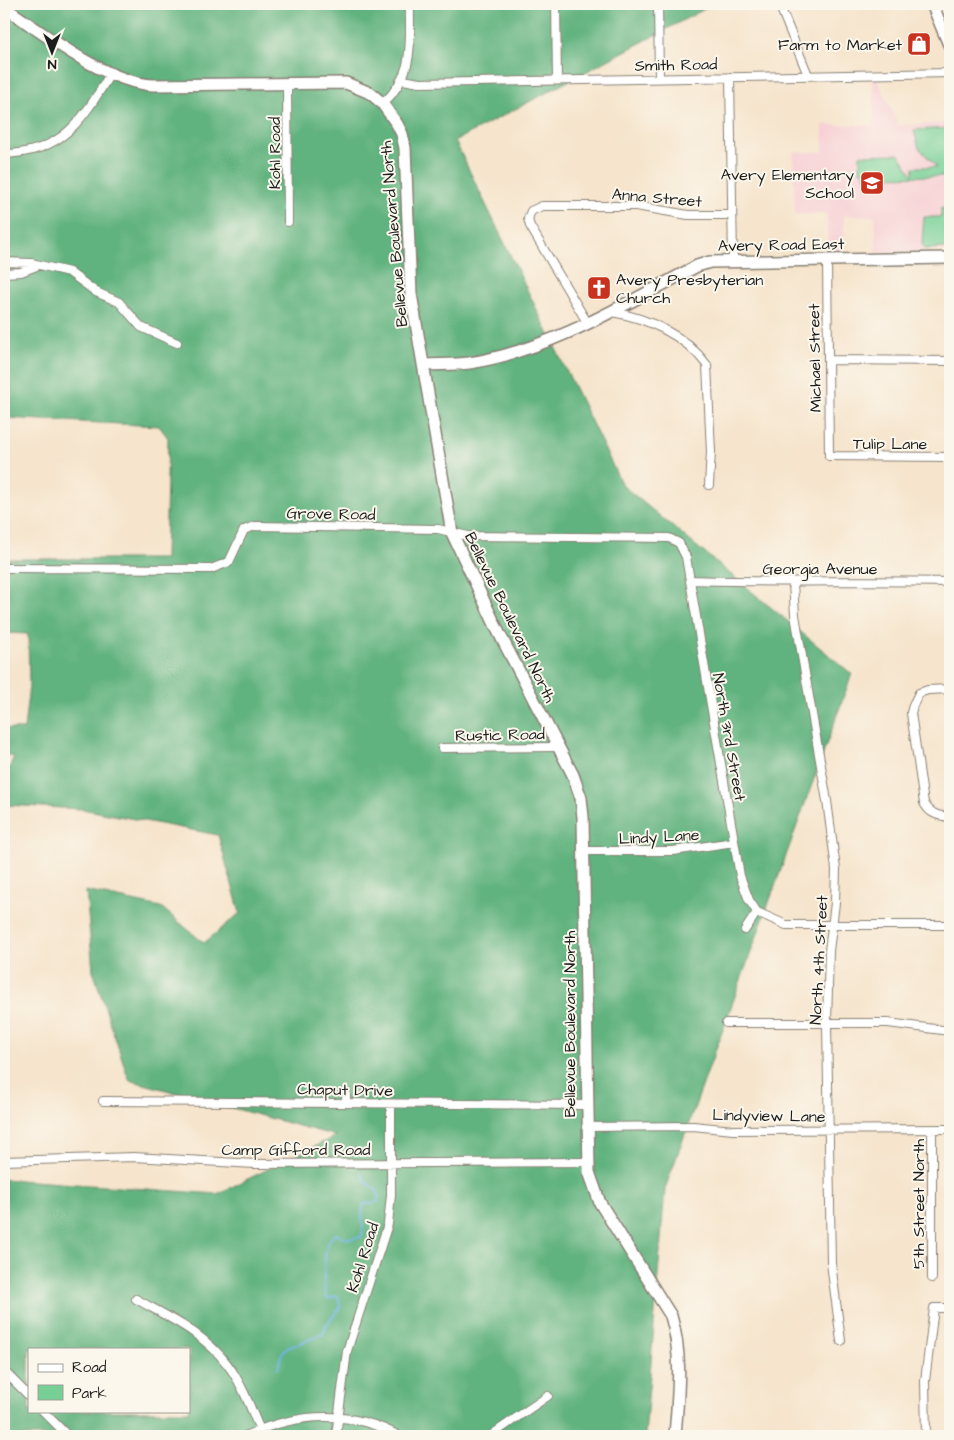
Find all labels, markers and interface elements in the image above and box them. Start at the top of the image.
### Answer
north arrow [28,28,78,78]
shop icon: Farm to Market [906,31,932,57]
place label: Farm to Market [778,34,903,56]
street label: Smith Road [634,53,718,77]
text: N [47,54,56,74]
street label: Kohl Road [264,117,286,189]
street label: Bellevue Boulevard North [375,140,413,328]
place label: Avery Elementary School [721,164,854,204]
school or university icon: Avery Elementary School [859,170,885,196]
street label: Anna Street [611,183,703,213]
street label: Avery Road East [718,233,845,258]
place label: Avery Presbyterian Church [616,269,763,309]
church icon: Avery Presbyterian Church [586,275,612,301]
street label: Michael Street [803,303,827,413]
street label: Tulip Lane [853,433,927,455]
street label: Grove Road [286,502,376,526]
street label: Bellevue Boulevard North [459,529,561,706]
street label: Georgia Avenue [763,558,878,581]
street label: North 3rd Street [707,671,751,803]
street label: Rustic Road [455,723,545,747]
street label: Lindy Lane [618,824,700,851]
street label: North 4th Street [805,894,833,1025]
street label: Bellevue Boulevard North [559,930,581,1118]
street label: Chaput Drive [297,1078,393,1102]
street label: Lindyview Lane [712,1104,826,1129]
street label: Camp Gifford Road [222,1139,370,1161]
street label: 5th Street North [908,1139,930,1269]
street label: Kohl Road [341,1220,385,1295]
legend [28,1348,190,1412]
text: Road [72,1357,107,1378]
text: Park [72,1383,107,1404]

